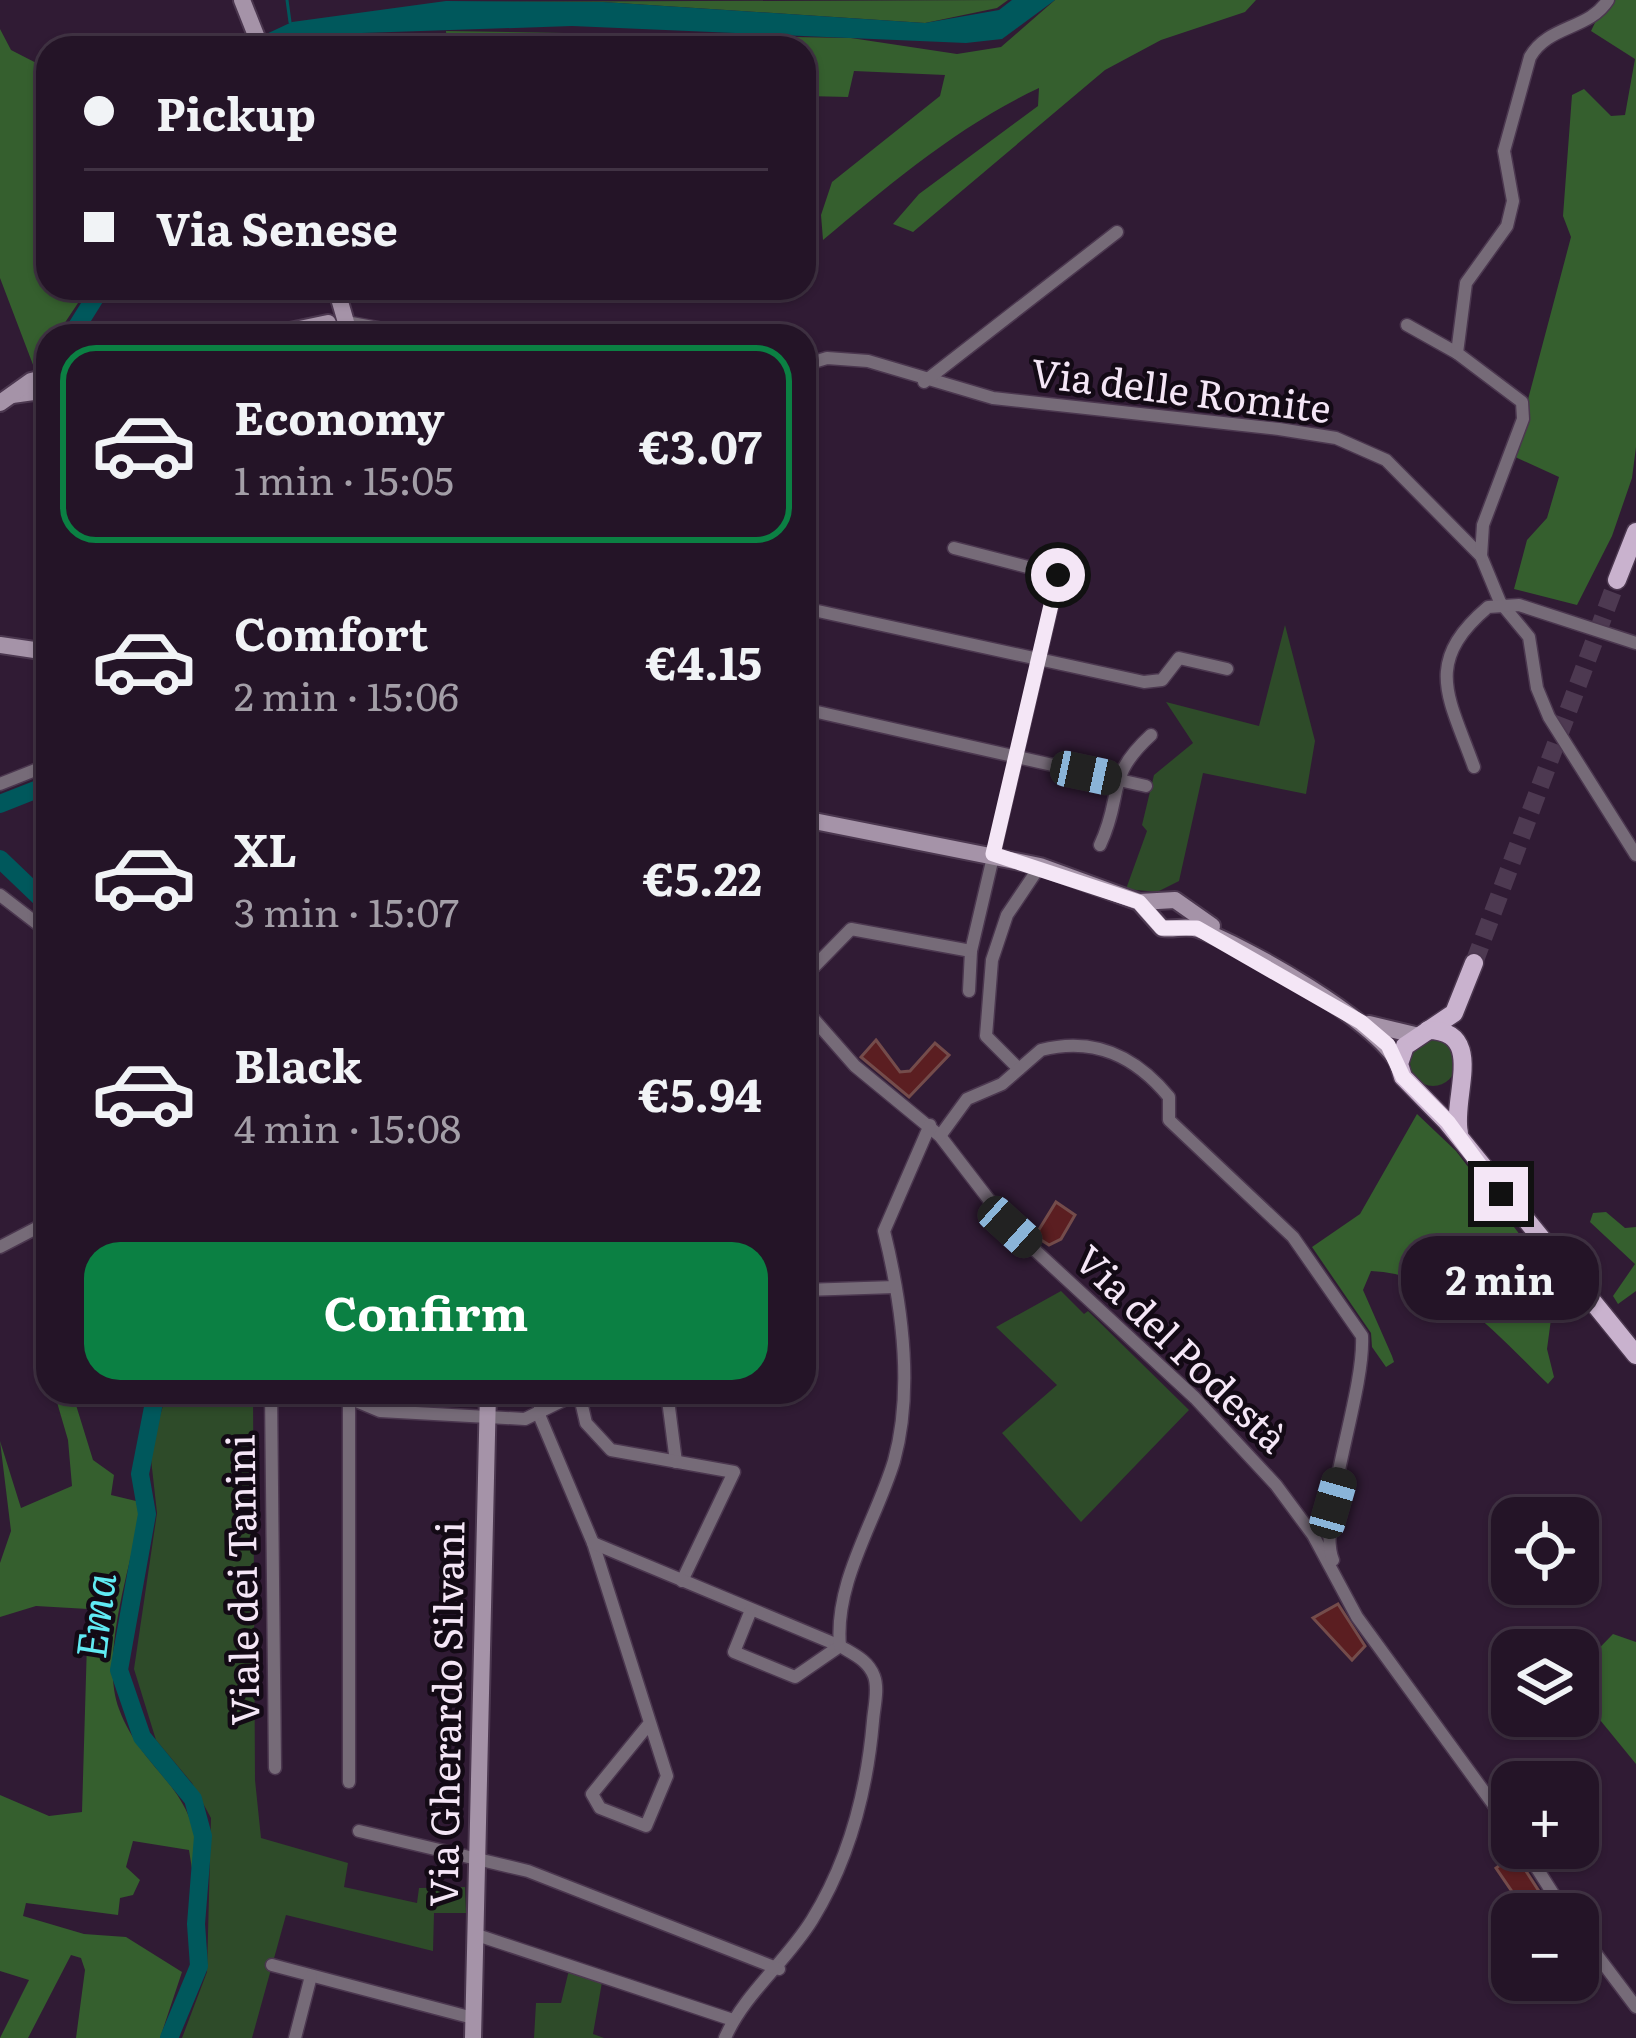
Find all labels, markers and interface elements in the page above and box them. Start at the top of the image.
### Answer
text: Pickup [156,78,316,145]
text: Via Senese [156,193,398,260]
street label: Via delle Romite [1028,341,1335,435]
text: Economy [234,382,445,449]
icon: car [90,390,198,498]
text: €3.07 [639,411,762,478]
text: 1 min · 15:05 [234,449,454,507]
route start [1031,548,1085,602]
text: Comfort [234,598,428,665]
icon: car [90,606,198,714]
text: €4.15 [646,627,762,694]
text: 2 min · 15:06 [234,665,459,723]
car [1047,748,1125,798]
text: XL [234,814,297,881]
icon: car [90,822,198,930]
text: €5.22 [643,843,762,910]
text: 3 min · 15:07 [234,881,459,939]
text: Black [234,1030,362,1097]
icon: car [90,1038,198,1146]
text: €5.94 [639,1059,762,1126]
text: 4 min · 15:08 [234,1097,461,1155]
route end [1474,1167,1528,1221]
car [971,1190,1049,1264]
street label: Via del Podestà [1063,1230,1303,1464]
callout: 2 min [1402,1236,1600,1320]
button: Confirm [84,1242,768,1380]
text: 2 min [1446,1249,1554,1307]
street label: Viale dei Tanini [208,1434,272,1726]
car [1306,1463,1360,1543]
map controls [1491,1497,1599,2001]
button: locate [1491,1497,1599,1605]
street label: Via Gherardo Silvani [412,1520,476,1907]
water label: Ema [57,1569,129,1662]
button: layers [1491,1629,1599,1737]
button: + [1491,1761,1599,1869]
button: − [1491,1893,1599,2001]

